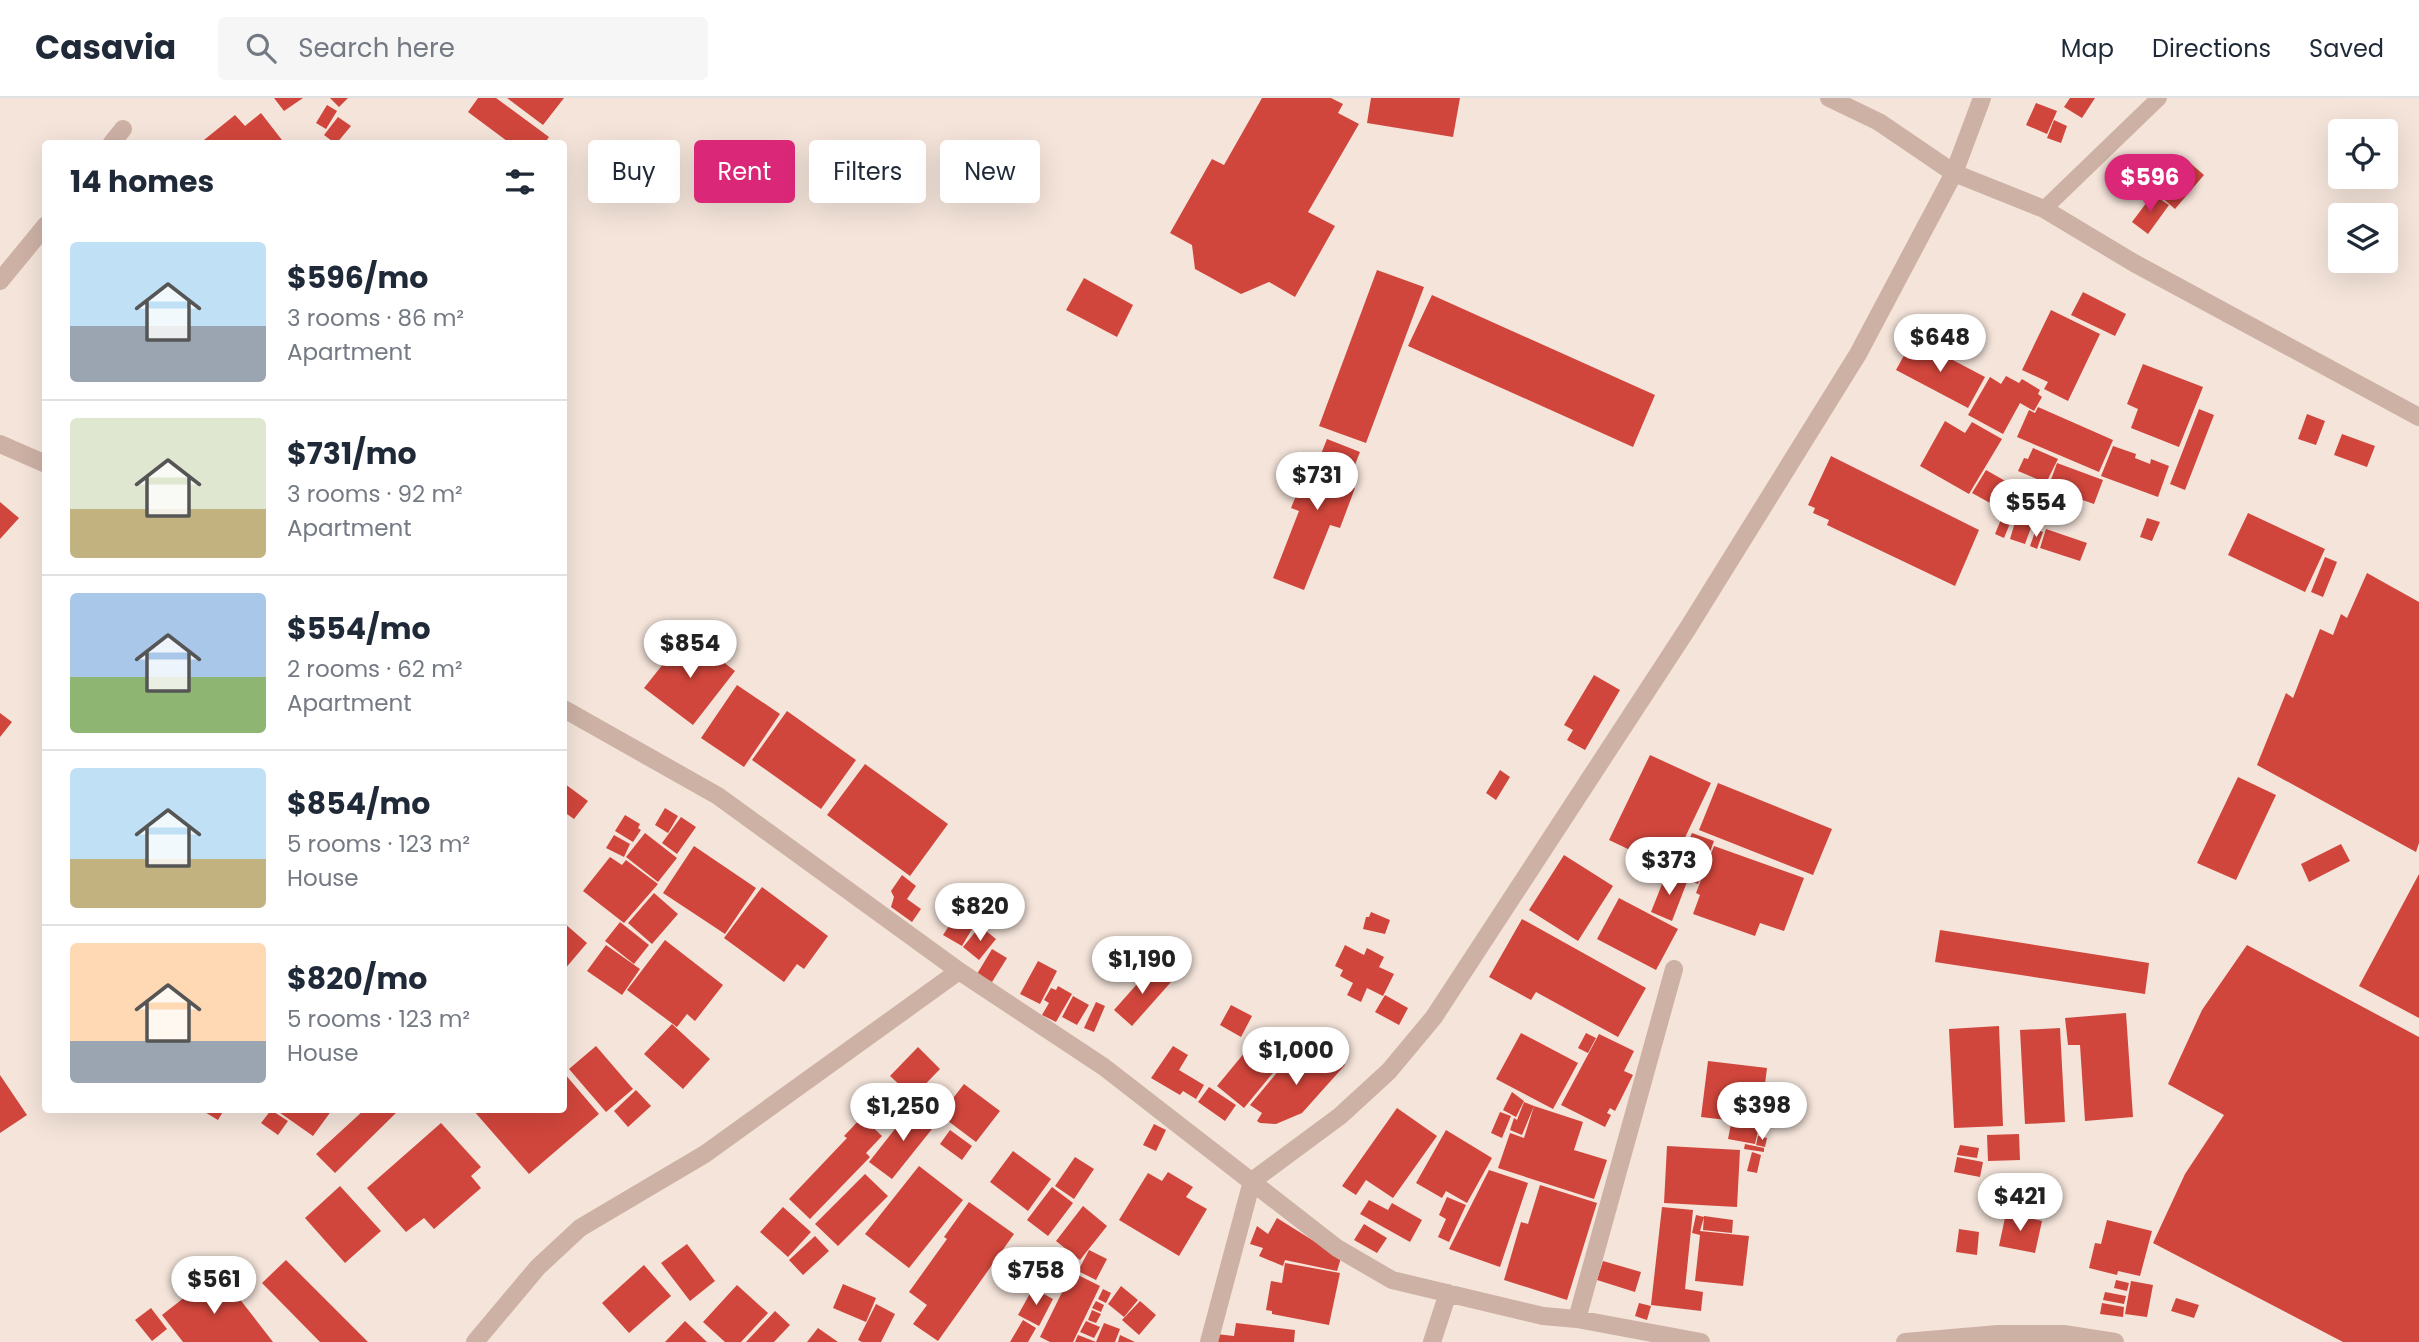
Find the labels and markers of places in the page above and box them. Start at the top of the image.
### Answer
pin: $596 [2109,155,2191,214]
pin: $648 [1899,314,1981,374]
pin: $731 [1276,452,1358,512]
pin: $554 [1995,480,2077,539]
pin: $854 [649,620,731,680]
pin: $373 [1628,838,1710,897]
pin: $820 [939,884,1021,943]
pin: $1,190 [1085,936,1199,996]
pin: $1,000 [1239,1028,1353,1087]
pin: $398 [1721,1082,1803,1142]
pin: $1,250 [846,1084,960,1143]
pin: $421 [1979,1174,2061,1233]
pin: $758 [995,1248,1077,1307]
pin: $561 [173,1256,255,1316]

